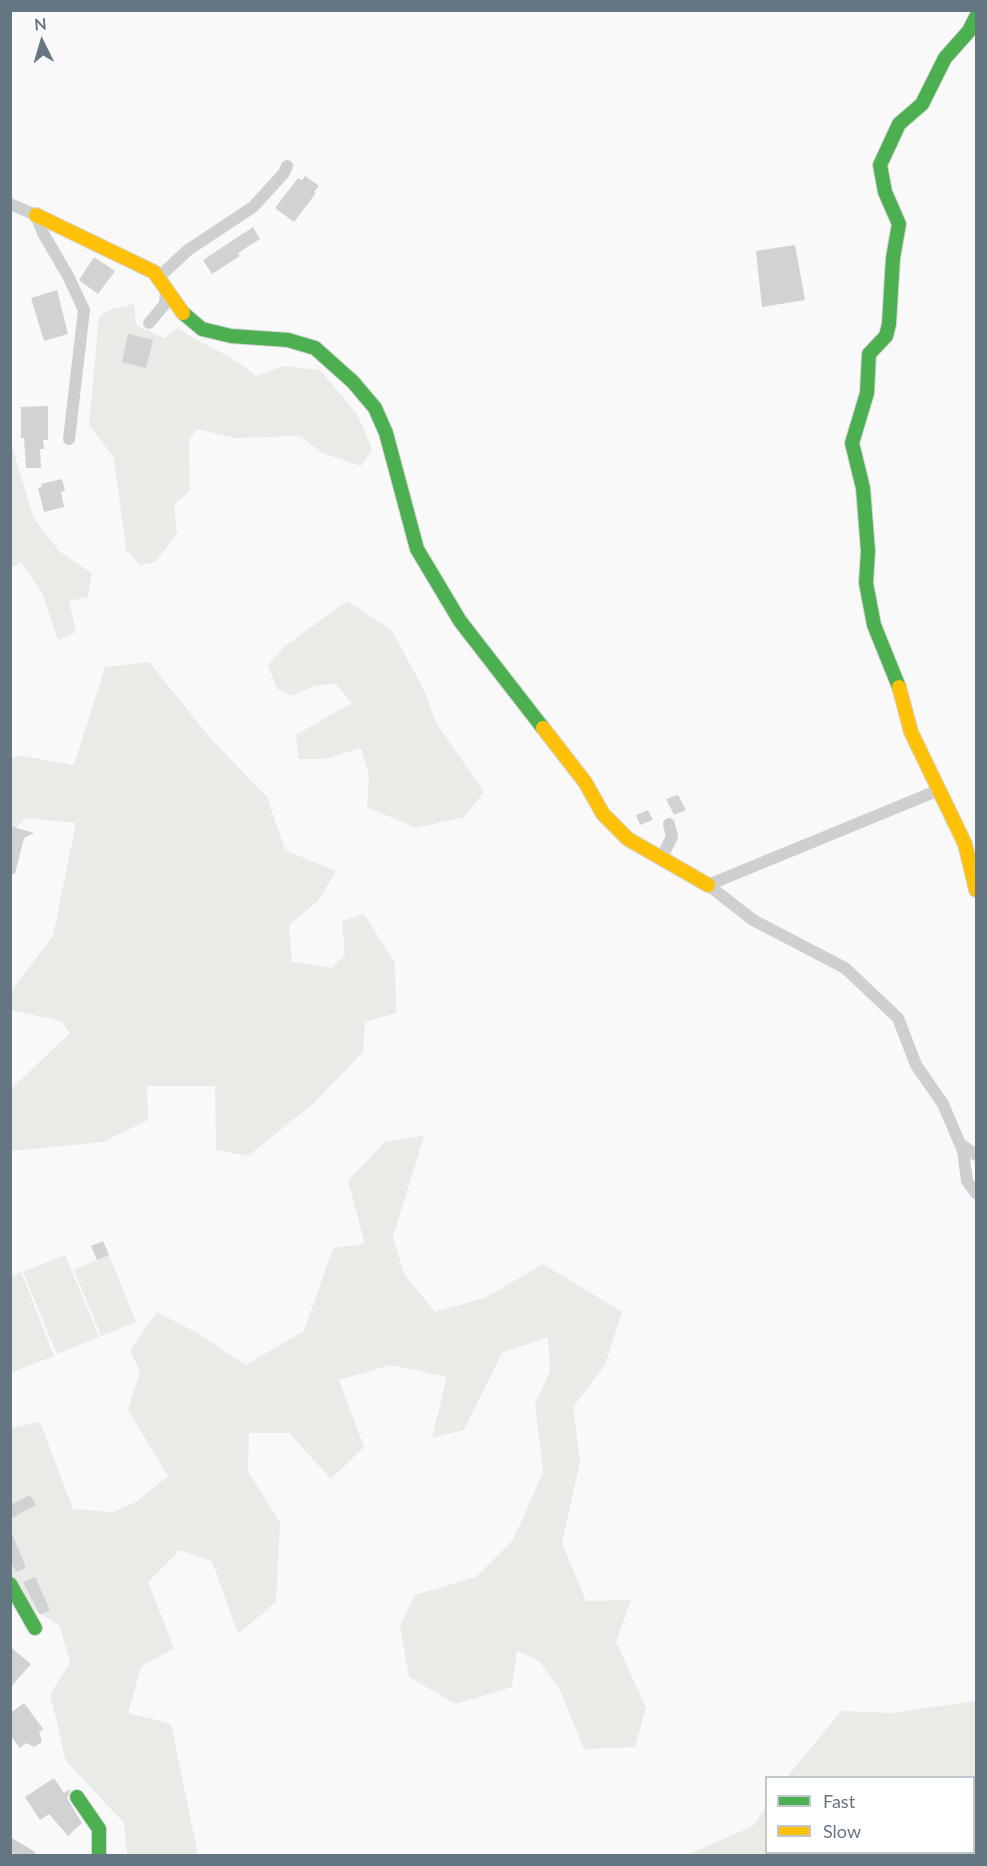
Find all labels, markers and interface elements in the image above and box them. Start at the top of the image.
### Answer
north arrow [12,12,72,72]
text: N [33,14,47,34]
legend [765,1776,975,1854]
text: Fast [823,1790,855,1812]
text: Slow [823,1820,861,1842]

